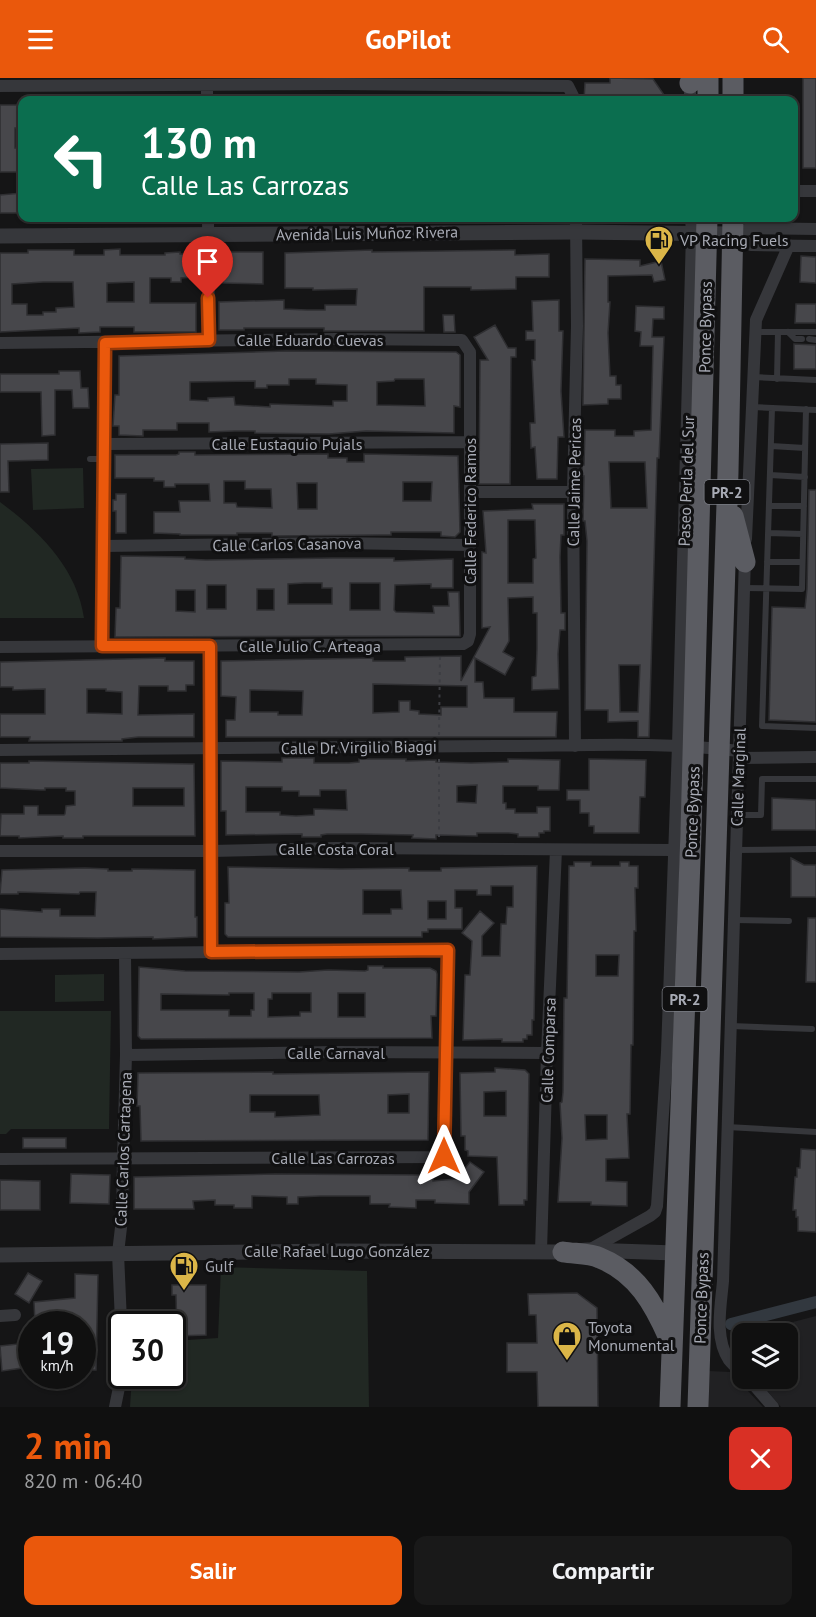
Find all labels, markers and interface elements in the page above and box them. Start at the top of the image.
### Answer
text: GoPilot [365,22,451,56]
icon: menu [24,23,57,56]
icon: search [759,23,792,56]
text: 130 m [141,115,257,170]
icon: left [42,120,120,198]
text: Calle Las Carrozas [141,168,349,202]
street label: Avenida Luis Muñoz Rivera [276,221,458,245]
fuel station icon: VP Racing Fuels [643,224,675,266]
place label: VP Racing Fuels [679,230,789,250]
pin [182,236,233,298]
icon: arrive [191,245,224,278]
street label: Ponce Bypass [694,281,716,373]
street label: Calle Eduardo Cuevas [237,330,384,350]
street label: Paseo Perla del Sur [674,415,698,547]
street label: Calle Jaime Pericas [563,417,585,547]
street label: Calle Eustaquio Pujals [212,434,363,454]
street label: Calle Federico Ramos [460,437,480,584]
road number: PR-2 [704,480,750,504]
street label: Calle Carlos Casanova [212,533,362,555]
street label: Calle Julio C. Arteaga [239,636,381,656]
street label: Calle Marginal [726,727,750,827]
street label: Calle Dr. Virgilio Biaggi [281,736,437,758]
street label: Ponce Bypass [680,766,704,858]
street label: Calle Costa Coral [278,839,394,859]
road number: PR-2 [662,987,708,1011]
street label: Calle Comparsa [536,997,560,1103]
street label: Calle Carnaval [287,1043,385,1063]
street label: Calle Carlos Cartagena [110,1071,136,1227]
position arrow [412,1124,476,1188]
street label: Calle Las Carrozas [271,1148,395,1168]
street label: Calle Rafael Lugo González [244,1241,430,1261]
fuel station icon: Gulf [168,1250,200,1292]
street label: Ponce Bypass [689,1252,713,1344]
place label: Gulf [205,1256,234,1276]
speed limit sign: 30 [108,1311,186,1389]
place label: Toyota Monumental [588,1317,675,1355]
shop icon: Toyota Monumental [551,1320,583,1362]
text: 19 [40,1323,74,1362]
map controls [732,1323,798,1389]
button: layers [732,1323,798,1389]
text: km/h [41,1356,73,1375]
text: 2 min [24,1422,112,1469]
button: close [729,1427,792,1490]
text: 820 m · 06:40 [24,1468,142,1494]
button: Salir [24,1536,402,1605]
button: Compartir [414,1536,792,1605]

